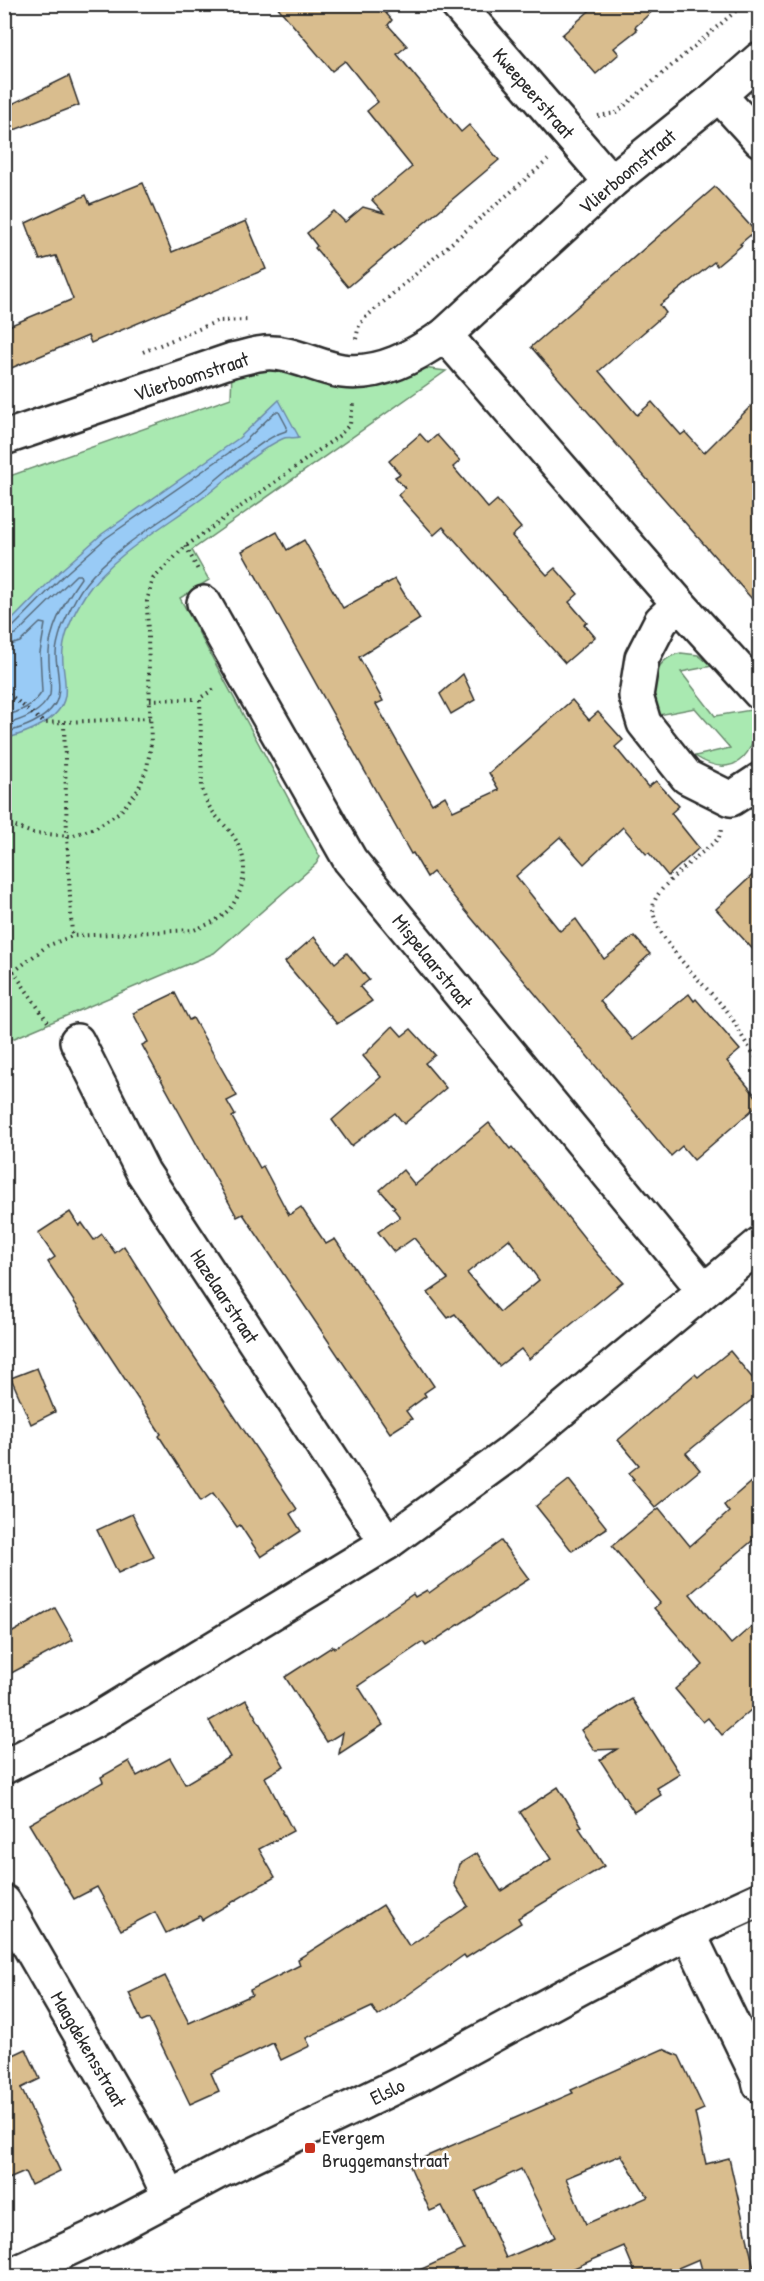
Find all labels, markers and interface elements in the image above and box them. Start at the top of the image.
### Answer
street label: Kweepeerstraat [487,42,582,145]
street label: Vlierboomstraat [573,122,682,220]
street label: Vlierboomstraat [130,344,253,407]
street label: Mispelaarstraat [387,908,480,1015]
street label: Hazelaarstraat [184,1244,266,1349]
street label: Maagdekensstraat [45,1986,134,2113]
street label: Elslo [365,2071,409,2111]
place label: Evergem Bruggemanstraat [322,2123,450,2173]
marker: Evergem Bruggemanstraat [303,2141,317,2155]

